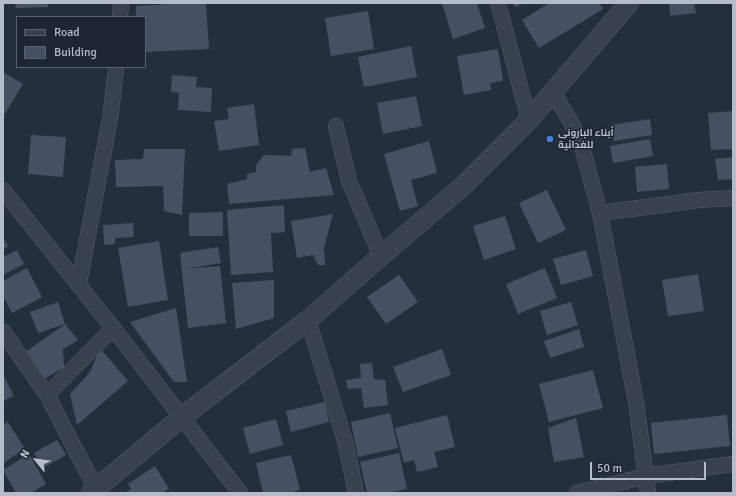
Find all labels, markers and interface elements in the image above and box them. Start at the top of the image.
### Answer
legend [16,16,146,68]
text: Road [54,25,80,40]
text: Building [54,45,97,60]
place label: أبناء البارونى للغدائية [558,127,614,150]
marker: أبناء البارونى للغدائية [545,134,555,144]
north arrow [16,440,56,480]
text: N [18,447,33,460]
scale bar [592,454,708,480]
text: 50 m [597,461,622,476]

